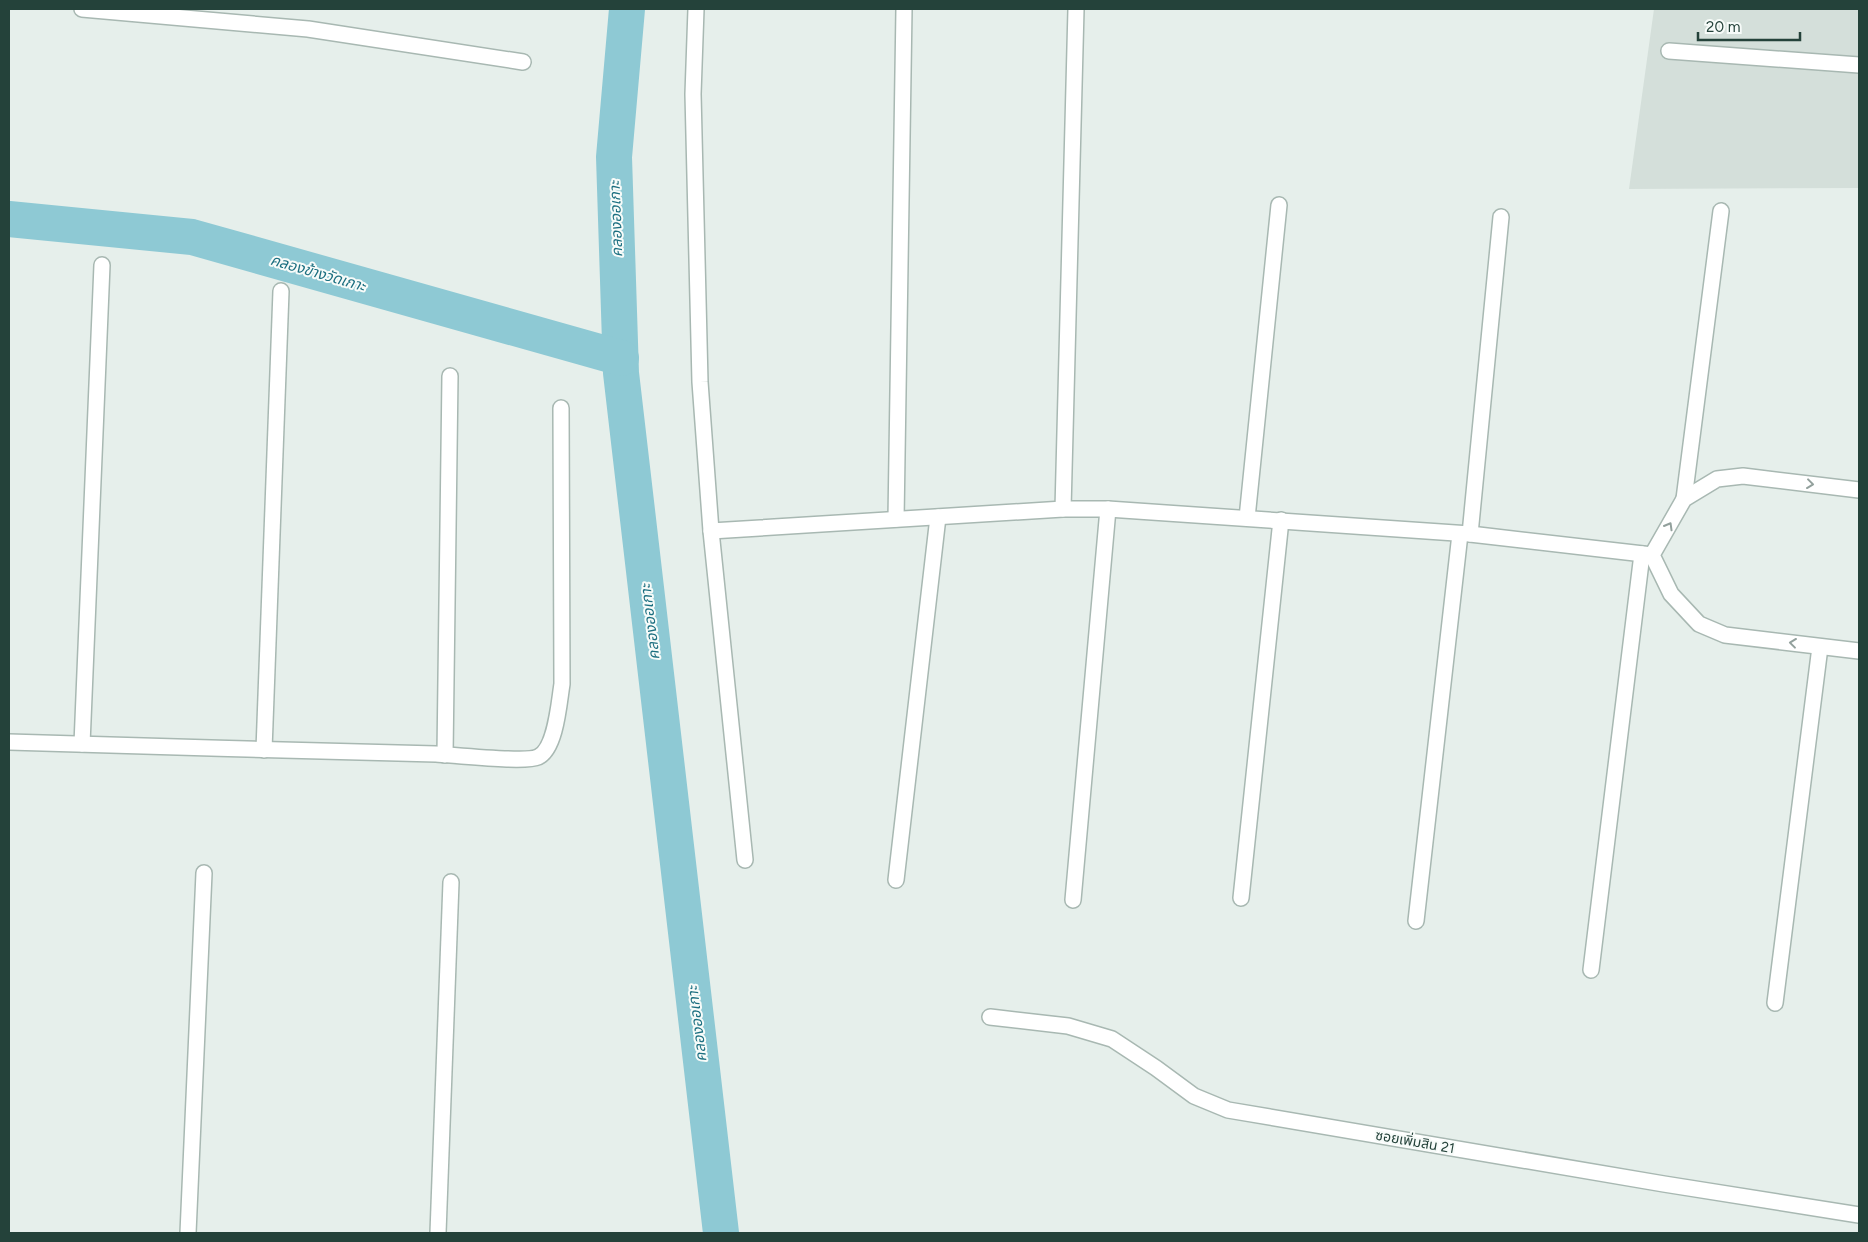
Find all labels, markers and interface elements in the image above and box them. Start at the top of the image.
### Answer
scale bar [1698,10,1800,42]
text: 20 m [1706,18,1740,36]
water label: คลองออเกาะ [606,179,626,257]
water label: คลองข้างวัดเกาะ [268,251,369,296]
one-way arrow [1806,478,1814,489]
one-way arrow [1663,522,1673,531]
water label: คลองออเกาะ [636,581,664,661]
one-way arrow [1789,638,1797,649]
water label: คลองออเกาะ [683,983,711,1063]
street label: ซอยเพิ่มสิน 21 [1374,1126,1456,1157]

